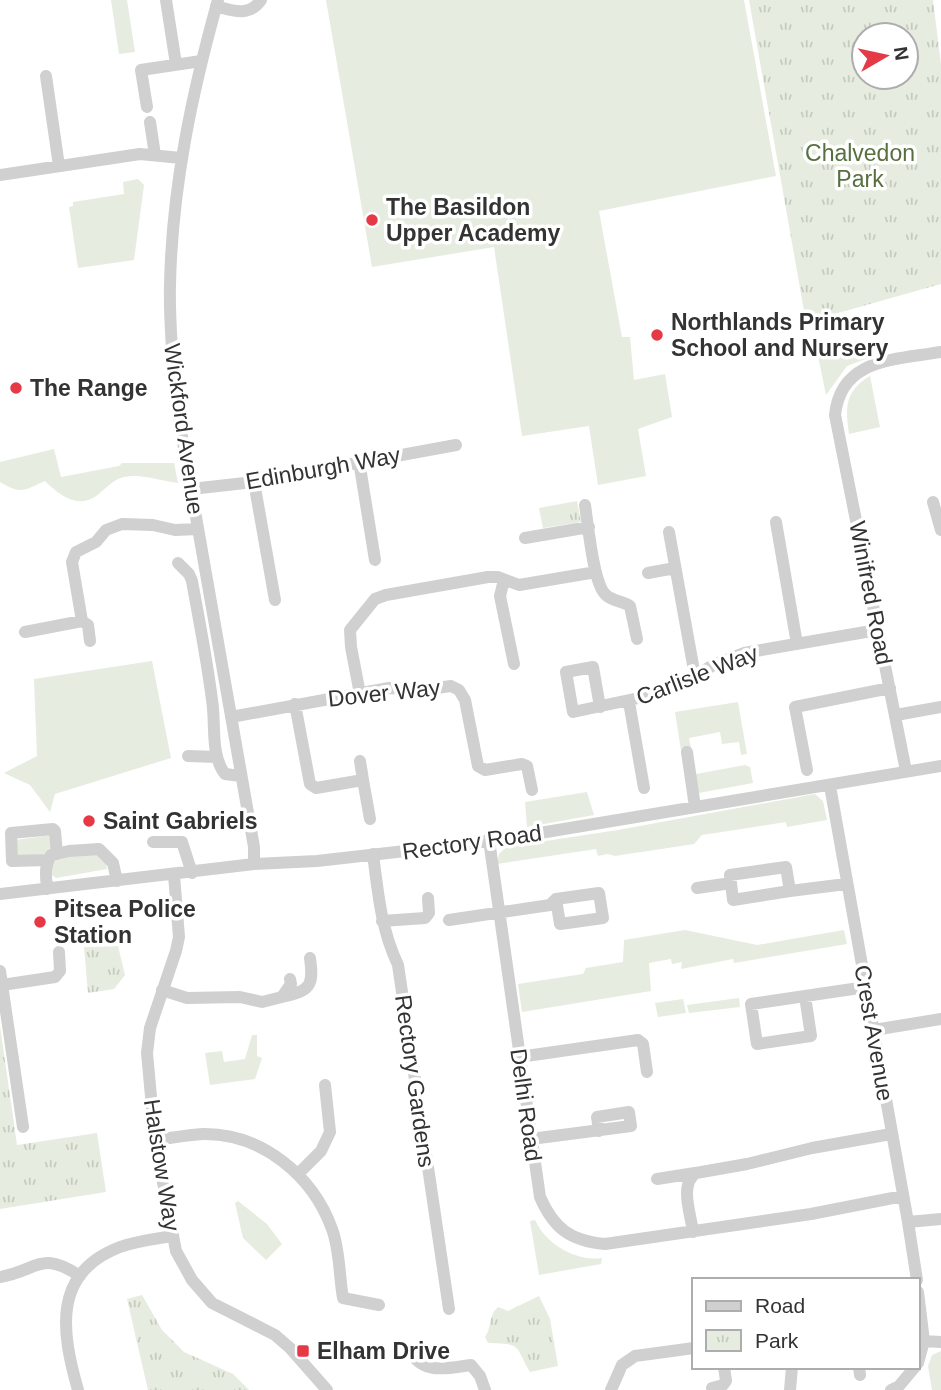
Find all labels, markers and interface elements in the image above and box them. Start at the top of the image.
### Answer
north arrow [850,21,920,91]
text: N [890,45,913,62]
park label: Chalvedon Park [805,140,915,192]
place label: The Basildon Upper Academy [386,194,560,246]
marker: The Basildon Upper Academy [364,212,380,228]
place label: Northlands Primary School and Nursery [671,309,888,361]
marker: Northlands Primary School and Nursery [649,327,665,343]
street label: Wickford Avenue [159,342,209,516]
place label: The Range [30,375,148,401]
marker: The Range [8,380,24,396]
street label: Edinburgh Way [244,442,403,494]
street label: Winifred Road [844,519,898,667]
street label: Carlisle Way [632,640,762,710]
street label: Dover Way [327,674,442,712]
place label: Saint Gabriels [103,808,258,834]
marker: Saint Gabriels [81,813,97,829]
street label: Rectory Road [401,819,543,865]
place label: Pitsea Police Station [54,896,196,948]
marker: Pitsea Police Station [32,914,48,930]
street label: Crest Avenue [849,963,899,1103]
street label: Rectory Gardens [390,993,440,1169]
street label: Delhi Road [505,1047,547,1163]
street label: Halstow Way [139,1097,185,1233]
legend [692,1278,920,1369]
text: Road [755,1294,805,1317]
text: Park [755,1329,799,1352]
place label: Elham Drive [317,1338,450,1364]
marker: Elham Drive [295,1343,311,1359]

